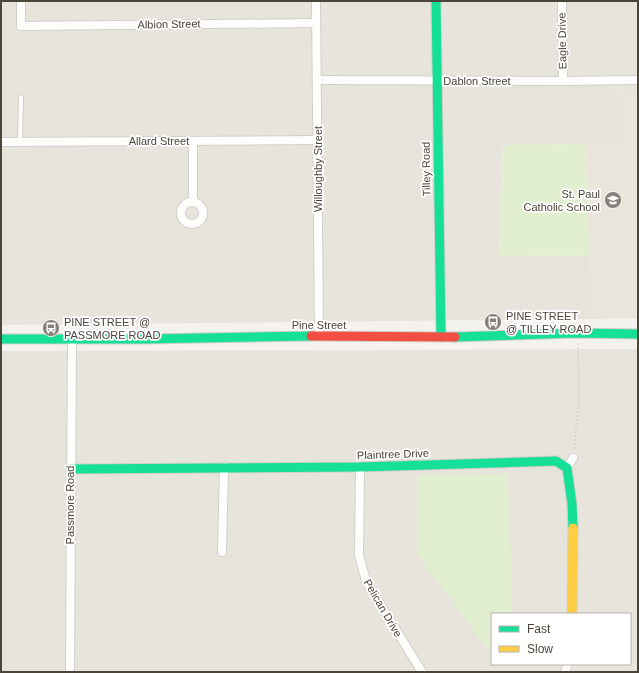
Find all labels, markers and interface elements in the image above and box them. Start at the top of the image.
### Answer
street label: Eagle Drive [556,12,568,70]
street label: Albion Street [137,17,201,31]
street label: Dablon Street [443,75,511,87]
street label: Willoughby Street [312,126,324,212]
street label: Allard Street [129,135,189,147]
street label: Tilley Road [420,142,432,196]
place label: St. Paul Catholic School [524,188,600,213]
school or university icon: St. Paul Catholic School [603,190,623,210]
place label: PINE STREET @ TILLEY ROAD [506,310,591,335]
bus stop icon: PINE STREET @ TILLEY ROAD [483,312,503,332]
place label: PINE STREET @ PASSMORE ROAD [64,316,160,341]
bus stop icon: PINE STREET @ PASSMORE ROAD [41,318,61,338]
street label: Pine Street [292,319,346,331]
street label: Plaintree Drive [357,447,429,461]
street label: Passmore Road [64,466,76,544]
street label: Pelican Drive [362,577,404,639]
legend [491,613,631,665]
text: Fast [527,622,551,636]
text: Slow [527,642,553,656]

